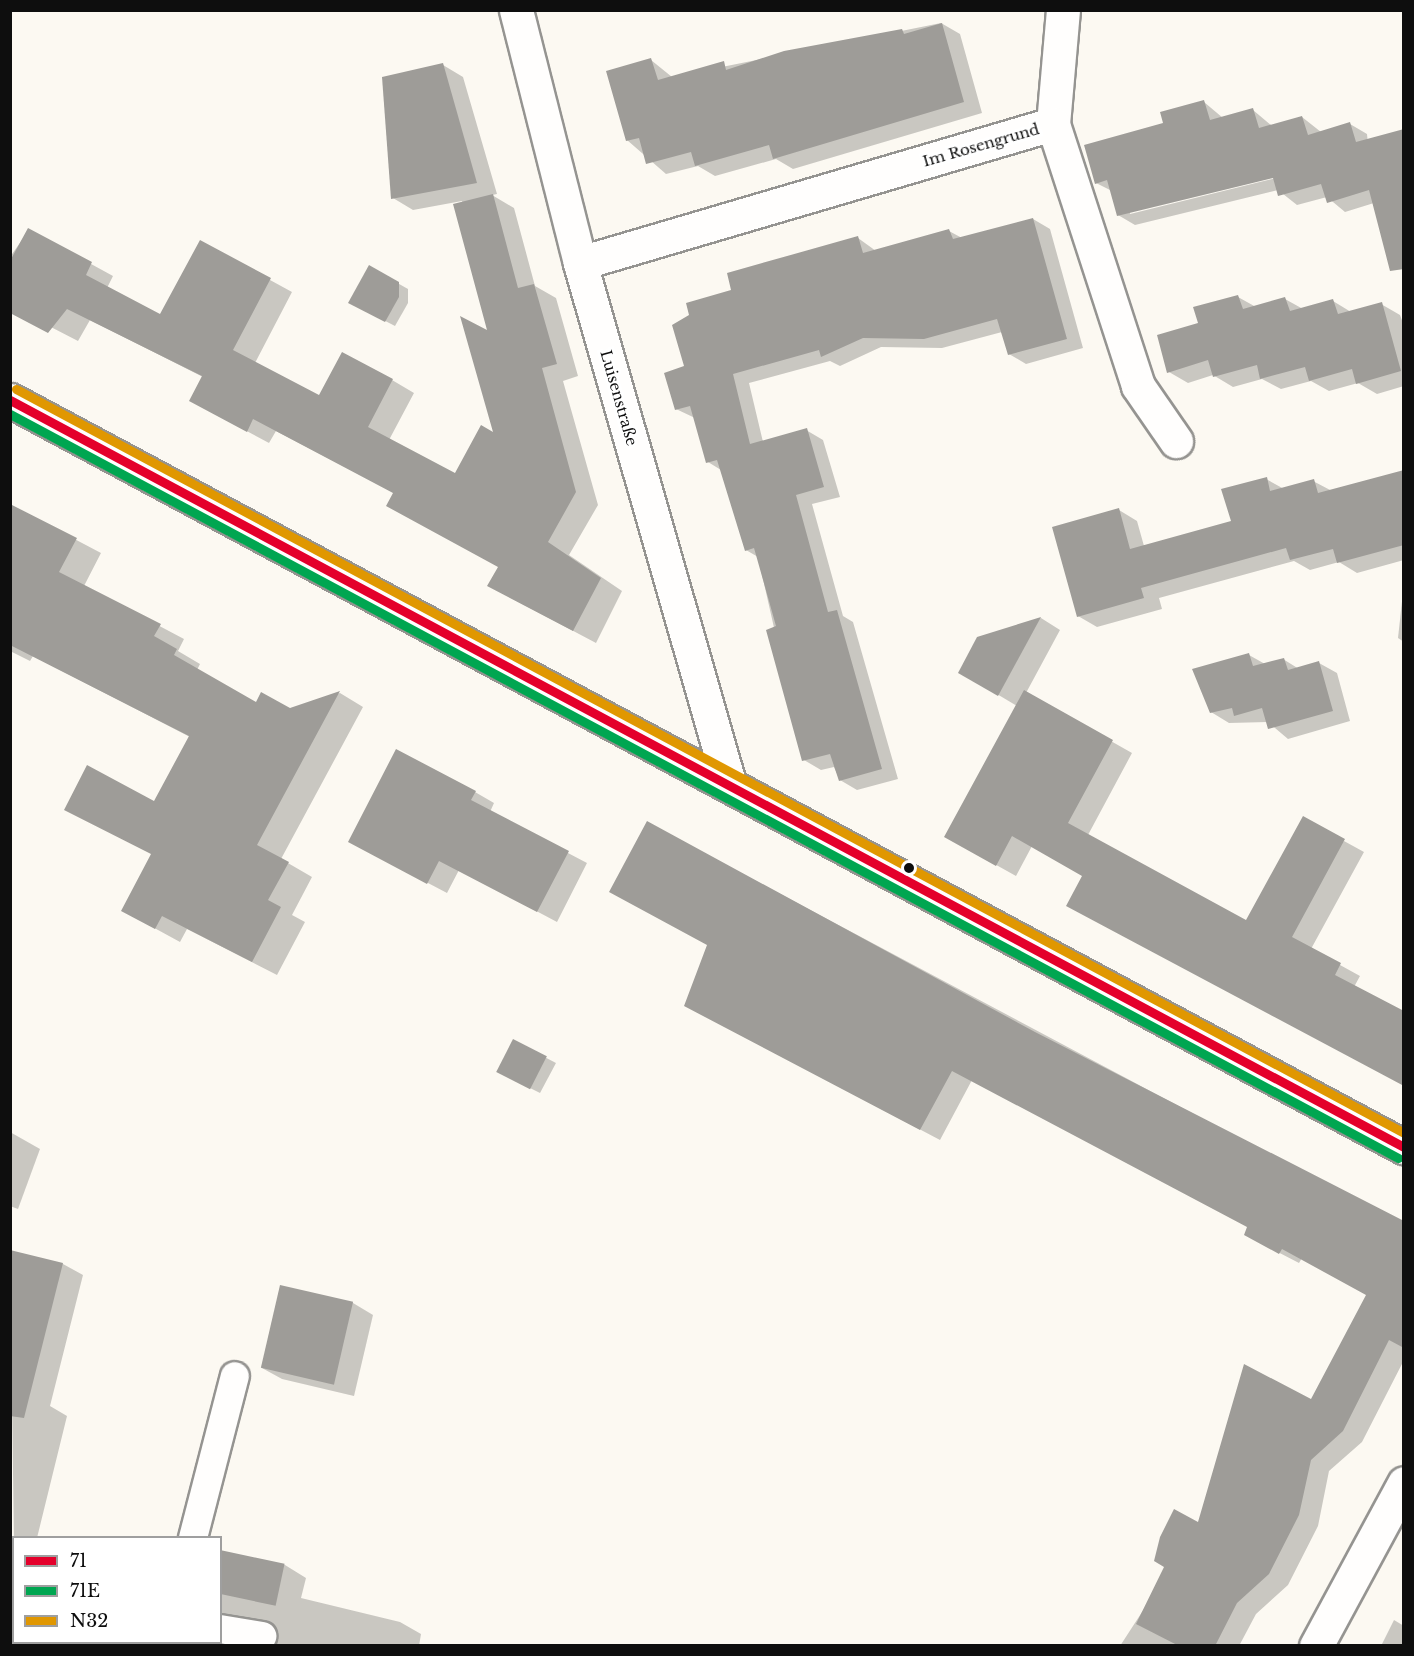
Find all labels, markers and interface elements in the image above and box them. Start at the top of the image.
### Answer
street label: Im Rosengrund [921,120,1041,170]
street label: Luisenstraße [597,348,641,448]
unlabelled marker [903,862,915,874]
legend [12,1536,222,1644]
text: 71 [70,1550,87,1572]
text: 71E [70,1580,100,1602]
text: N32 [70,1610,108,1632]

